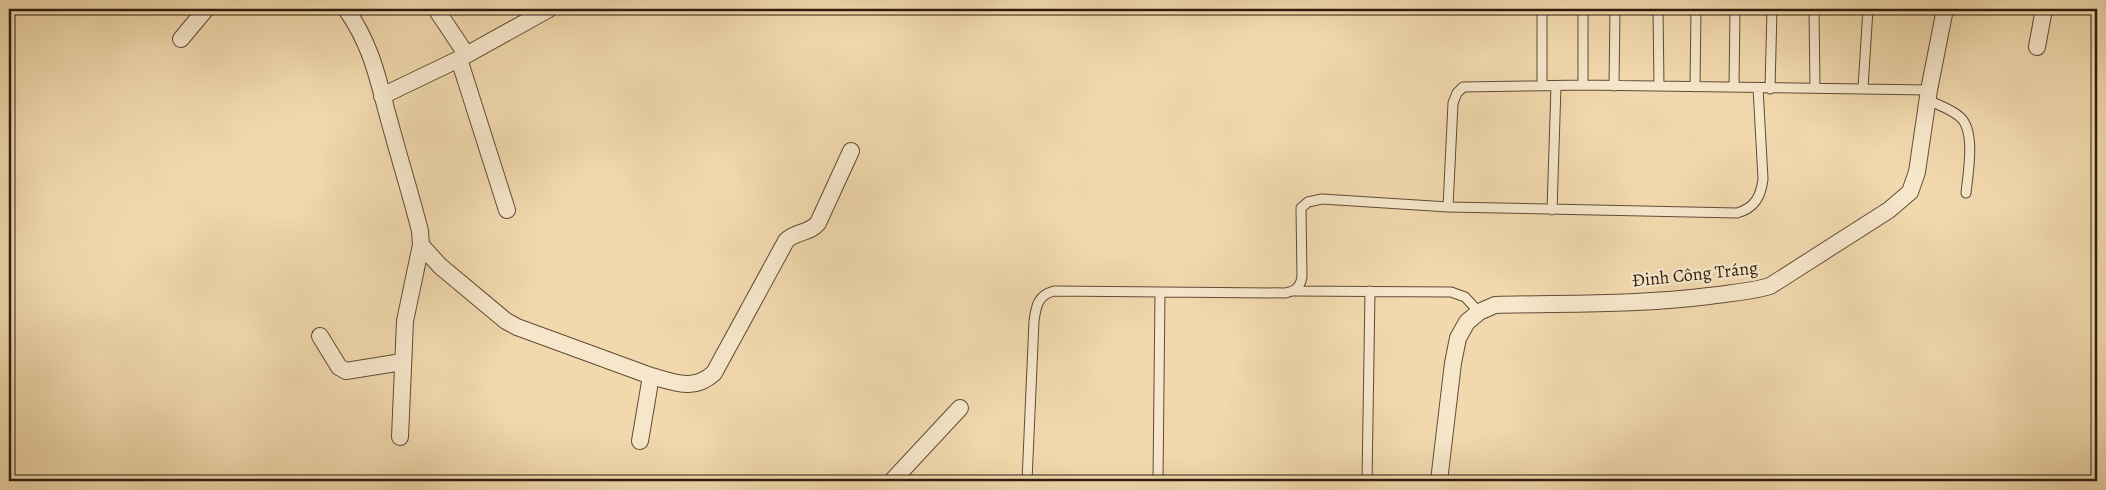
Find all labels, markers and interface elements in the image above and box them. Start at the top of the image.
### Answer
street label: Đinh Công Tráng [1631,255,1759,293]

